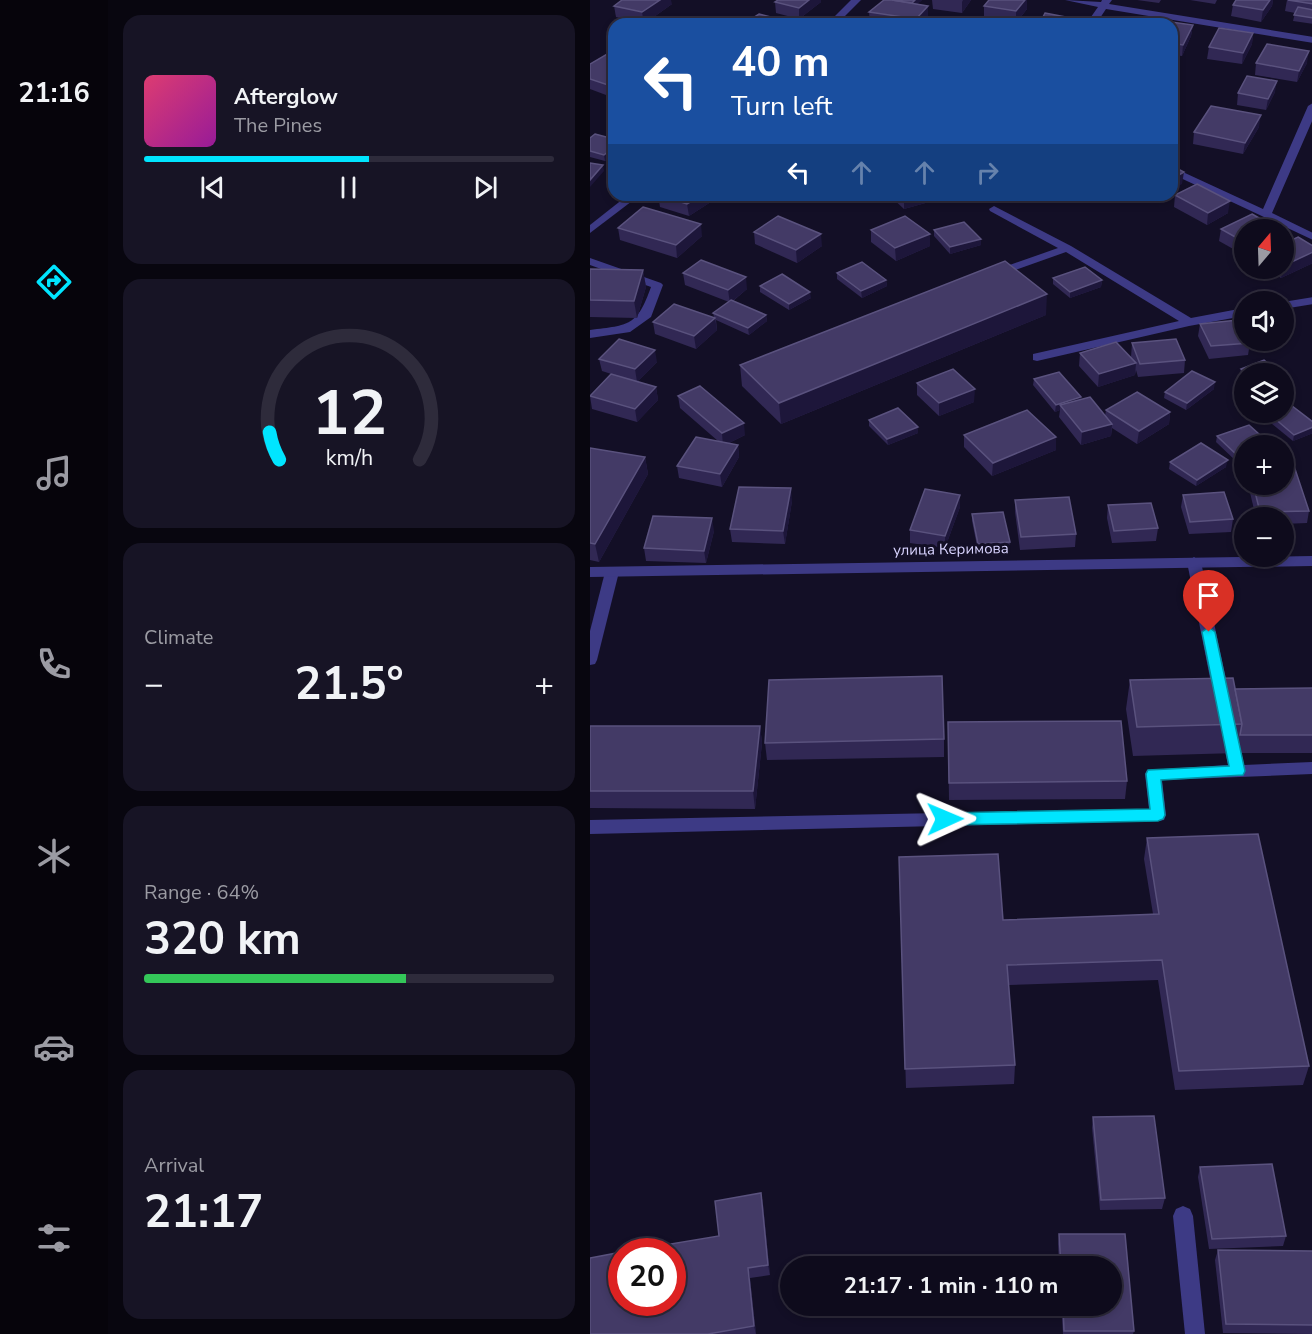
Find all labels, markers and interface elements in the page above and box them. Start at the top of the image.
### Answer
text: 40 m [731,34,830,91]
icon: left [632,42,710,120]
text: 21:16 [18,75,90,112]
text: Afterglow [234,82,338,112]
text: Turn left [731,88,832,125]
text: The Pines [234,112,322,139]
icon: left [782,156,815,189]
icon: ahead [845,156,878,189]
icon: ahead [908,156,941,189]
icon: right [971,156,1004,189]
icon: previous [196,171,229,204]
icon: pause [332,171,365,204]
icon: next [469,171,502,204]
north arrow [1234,219,1294,279]
map controls [1234,219,1294,567]
icon: directions [33,261,75,303]
button: sound [1234,291,1294,351]
button: layers [1234,363,1294,423]
text: 12 [312,371,386,456]
button: + [1234,435,1294,495]
text: km/h [325,444,373,474]
icon: music [33,452,75,494]
button: − [1234,507,1294,567]
street label: улица Керимова [893,538,1009,560]
pin [1183,570,1234,632]
icon: arrive [1192,579,1225,612]
text: Climate [144,624,213,651]
icon: phone [33,643,75,685]
text: 21.5° [294,654,404,715]
text: − [144,662,164,707]
text: + [534,662,554,707]
position arrow [913,787,977,851]
icon: climate [33,835,75,877]
text: Range · 64% [144,879,259,906]
text: 320 km [144,909,301,970]
icon: car [33,1026,75,1068]
text: Arrival [144,1152,204,1179]
text: 21:17 [144,1182,263,1243]
icon: filters [33,1217,75,1259]
speed limit sign: 20 [608,1238,686,1316]
text: 21:17 · 1 min · 110 m [844,1271,1058,1301]

